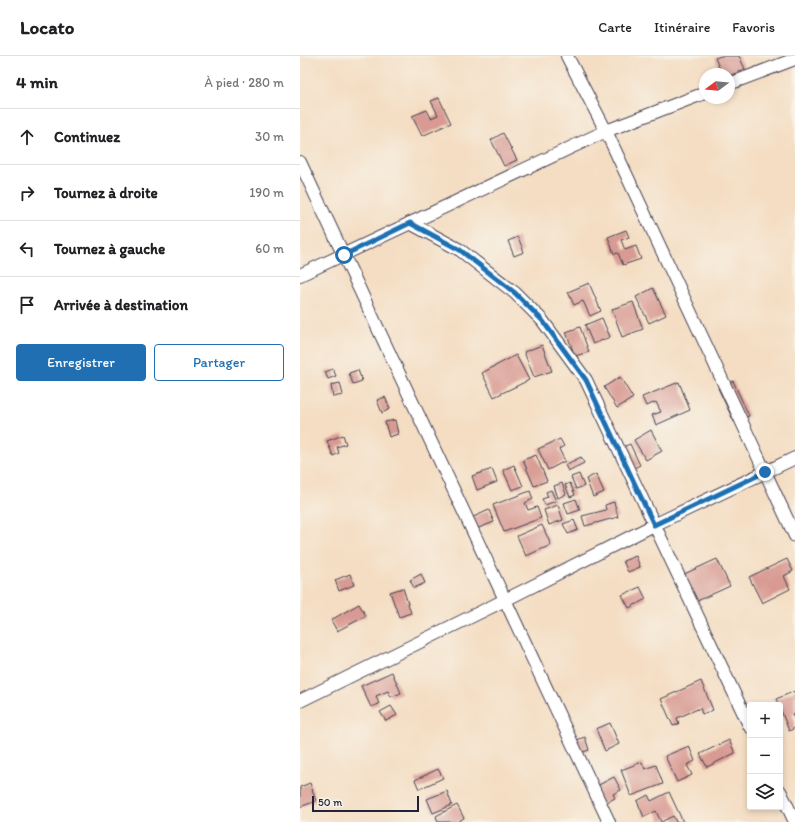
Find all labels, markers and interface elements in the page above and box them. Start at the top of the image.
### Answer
text: Locato [20,16,74,39]
text: Carte [598,19,632,36]
text: Itinéraire [654,19,710,36]
text: Favoris [732,19,775,36]
north arrow [699,68,735,104]
text: 4 min [16,72,58,92]
text: À pied · 280 m [205,75,284,90]
icon: ahead [16,126,38,148]
text: Continuez [54,128,120,146]
text: 30 m [255,129,284,144]
icon: right [16,182,38,204]
text: Tournez à droite [54,184,158,202]
text: 190 m [249,185,284,200]
icon: left [16,238,38,260]
text: Tournez à gauche [54,240,165,258]
text: 60 m [255,241,284,256]
route start [335,246,353,264]
icon: arrive [16,294,38,316]
text: Arrivée à destination [54,296,188,314]
button: Enregistrer [16,344,146,381]
button: Partager [154,344,284,381]
route end [756,463,774,481]
map controls [747,702,783,810]
button: + [747,702,783,738]
button: − [747,738,783,774]
button: layers [747,774,783,810]
scale bar [312,794,419,813]
text: 50 m [318,796,342,809]

